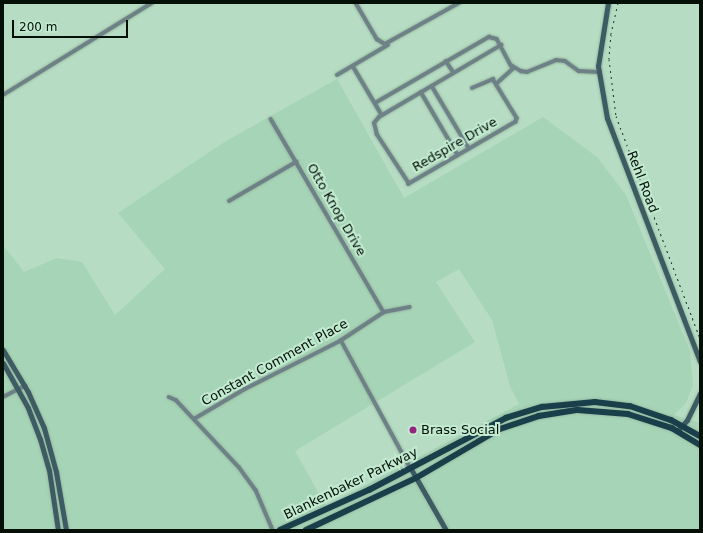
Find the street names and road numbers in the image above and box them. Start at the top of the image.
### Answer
street label: Redspire Drive [410,114,500,176]
street label: Rehl Road [623,149,661,215]
street label: Otto Knop Drive [303,161,369,259]
street label: Constant Comment Place [199,316,351,410]
street label: Blankenbaker Parkway [281,445,421,523]

